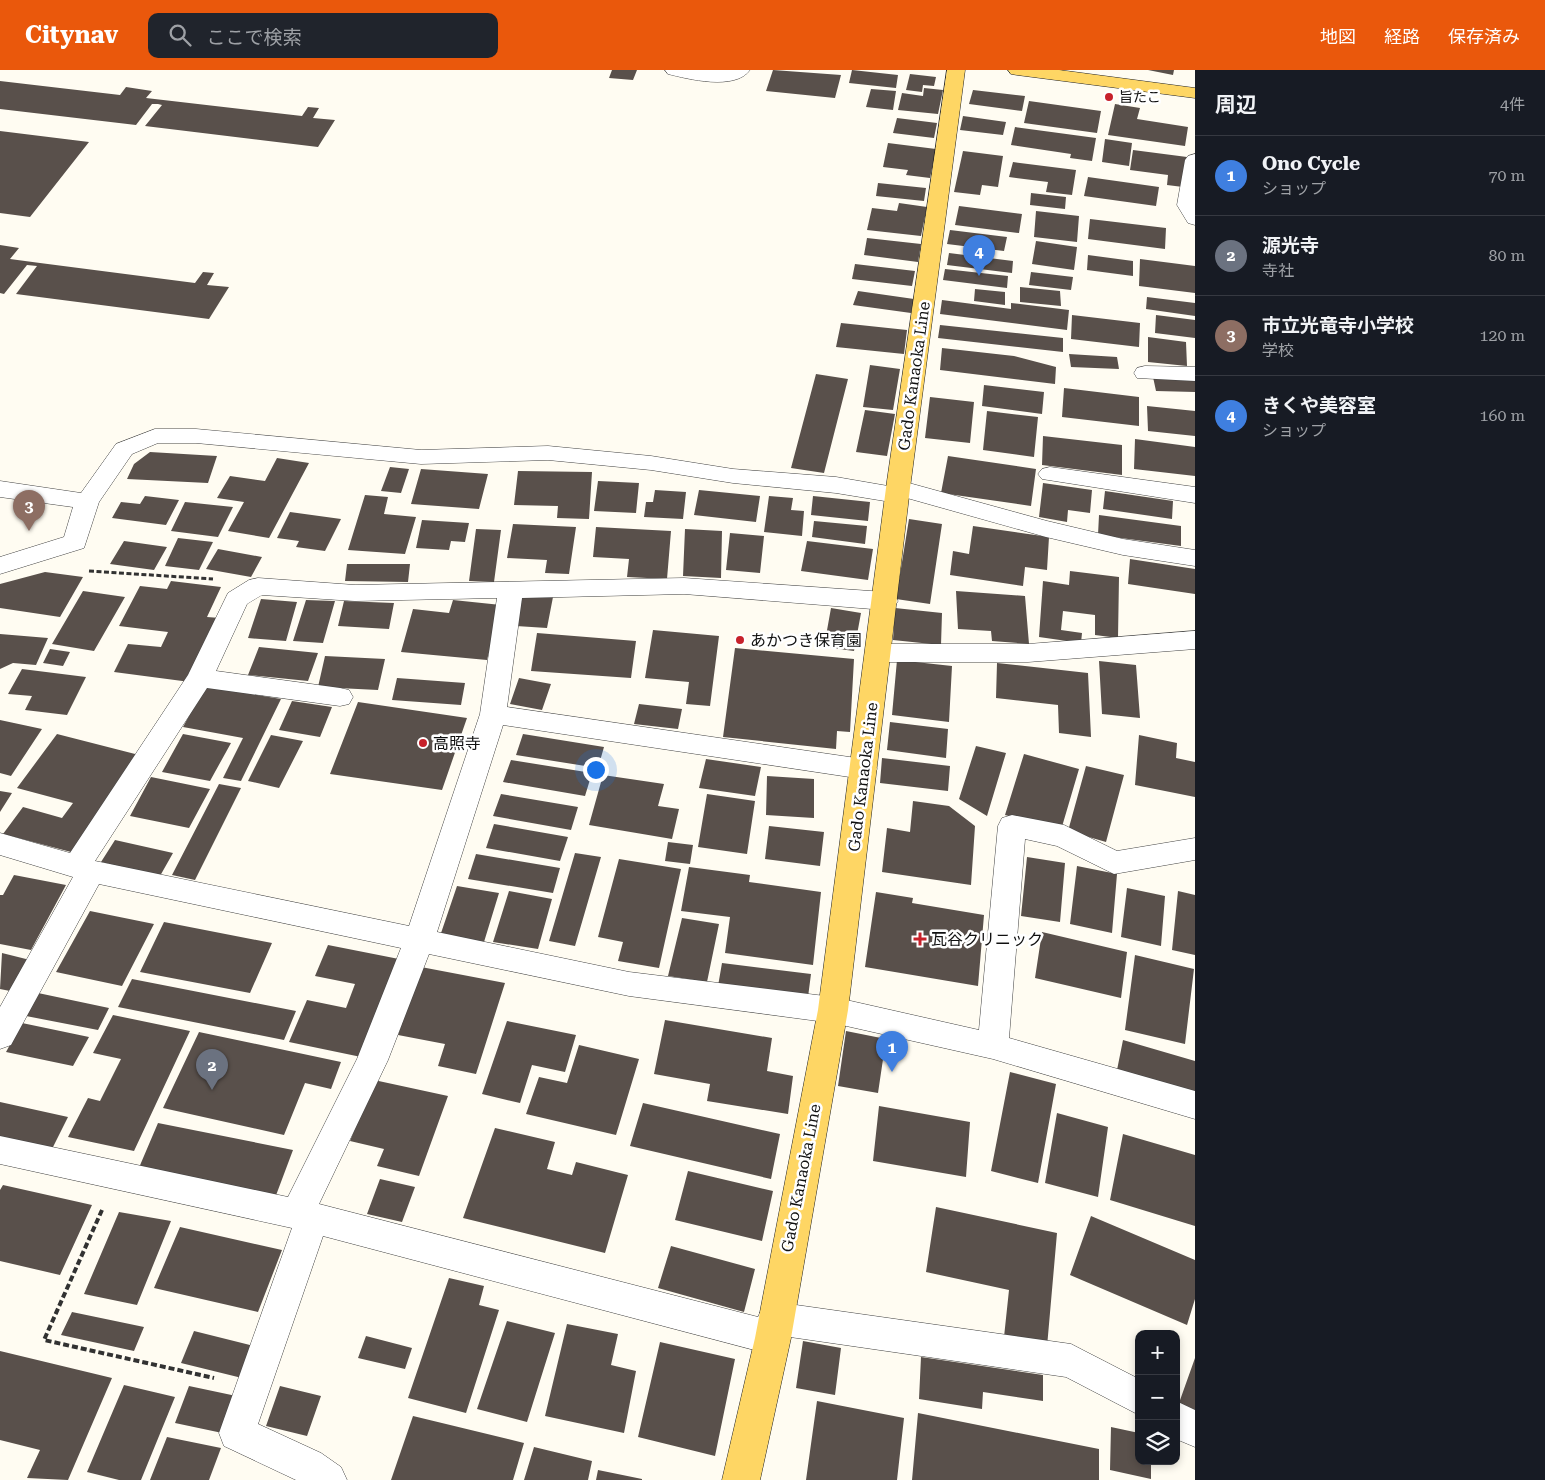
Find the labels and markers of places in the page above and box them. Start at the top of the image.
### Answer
place label: 旨たこ [1119,89,1161,105]
marker: 旨たこ [1103,91,1115,103]
pin: 4 [963,235,995,276]
pin: 3 [13,490,45,531]
place label: あかつき保育園 [750,631,862,650]
marker: あかつき保育園 [734,634,746,646]
place label: 高照寺 [433,734,481,753]
marker: 高照寺 [417,737,429,749]
place label: 瓦谷クリニック [931,930,1043,949]
marker: 瓦谷クリニック [913,932,927,946]
pin: 1 [876,1031,908,1072]
pin: 2 [196,1049,228,1090]

